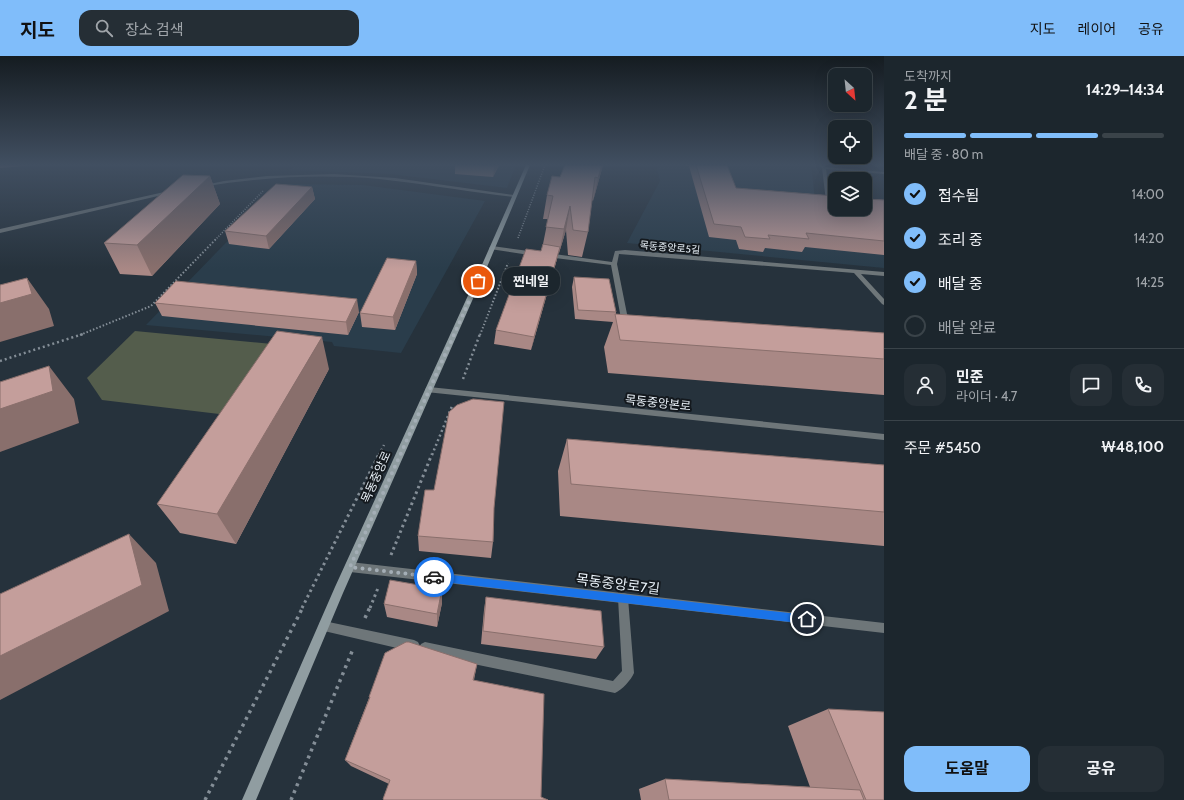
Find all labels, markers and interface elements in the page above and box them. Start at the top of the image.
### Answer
search box [79,10,359,46]
icon: search [93,17,115,39]
text: 지도 [20,19,55,42]
text: 지도 [1030,20,1056,38]
text: 레이어 [1078,20,1116,38]
text: 공유 [1138,20,1164,38]
text: 장소 검색 [125,21,184,39]
north arrow [828,68,872,112]
map controls [828,68,872,216]
text: 도착까지 [904,68,952,84]
text: 14:29–14:34 [1086,81,1164,99]
text: 2 분 [904,84,948,116]
button: locate [828,120,872,164]
text: 배달 중 · 80 m [904,146,983,162]
button: layers [828,172,872,216]
icon: check [904,183,926,205]
text: 14:00 [1131,186,1164,202]
text: 접수됨 [938,187,979,205]
icon: check [904,227,926,249]
text: 14:20 [1134,230,1164,246]
text: 조리 중 [938,231,983,249]
street label: 목동중앙로5길 [639,238,701,257]
pin [461,264,495,298]
callout: 찐네일 [502,267,560,295]
icon: bag [467,270,489,292]
icon: check [904,271,926,293]
text: 찐네일 [513,273,549,289]
text: 14:25 [1136,274,1164,290]
text: 배달 중 [938,275,983,293]
text: 배달 완료 [938,319,997,337]
button: person [904,364,946,406]
button: chat [1070,364,1112,406]
button: phone [1122,364,1164,406]
text: 민준 [956,368,984,386]
text: 라이더 · 4.7 [956,388,1017,404]
street label: 목동중앙본로 [624,392,692,413]
text: ₩48,100 [1101,438,1164,456]
text: 주문 #5450 [904,439,981,457]
street label: 목동중앙로 [357,449,394,505]
courier [414,557,454,597]
icon: car [423,566,445,588]
street label: 목동중앙로7길 [575,570,661,598]
pin [790,602,824,636]
icon: home [796,608,818,630]
button: 도움말 [904,746,1030,792]
button: 공유 [1038,746,1164,792]

